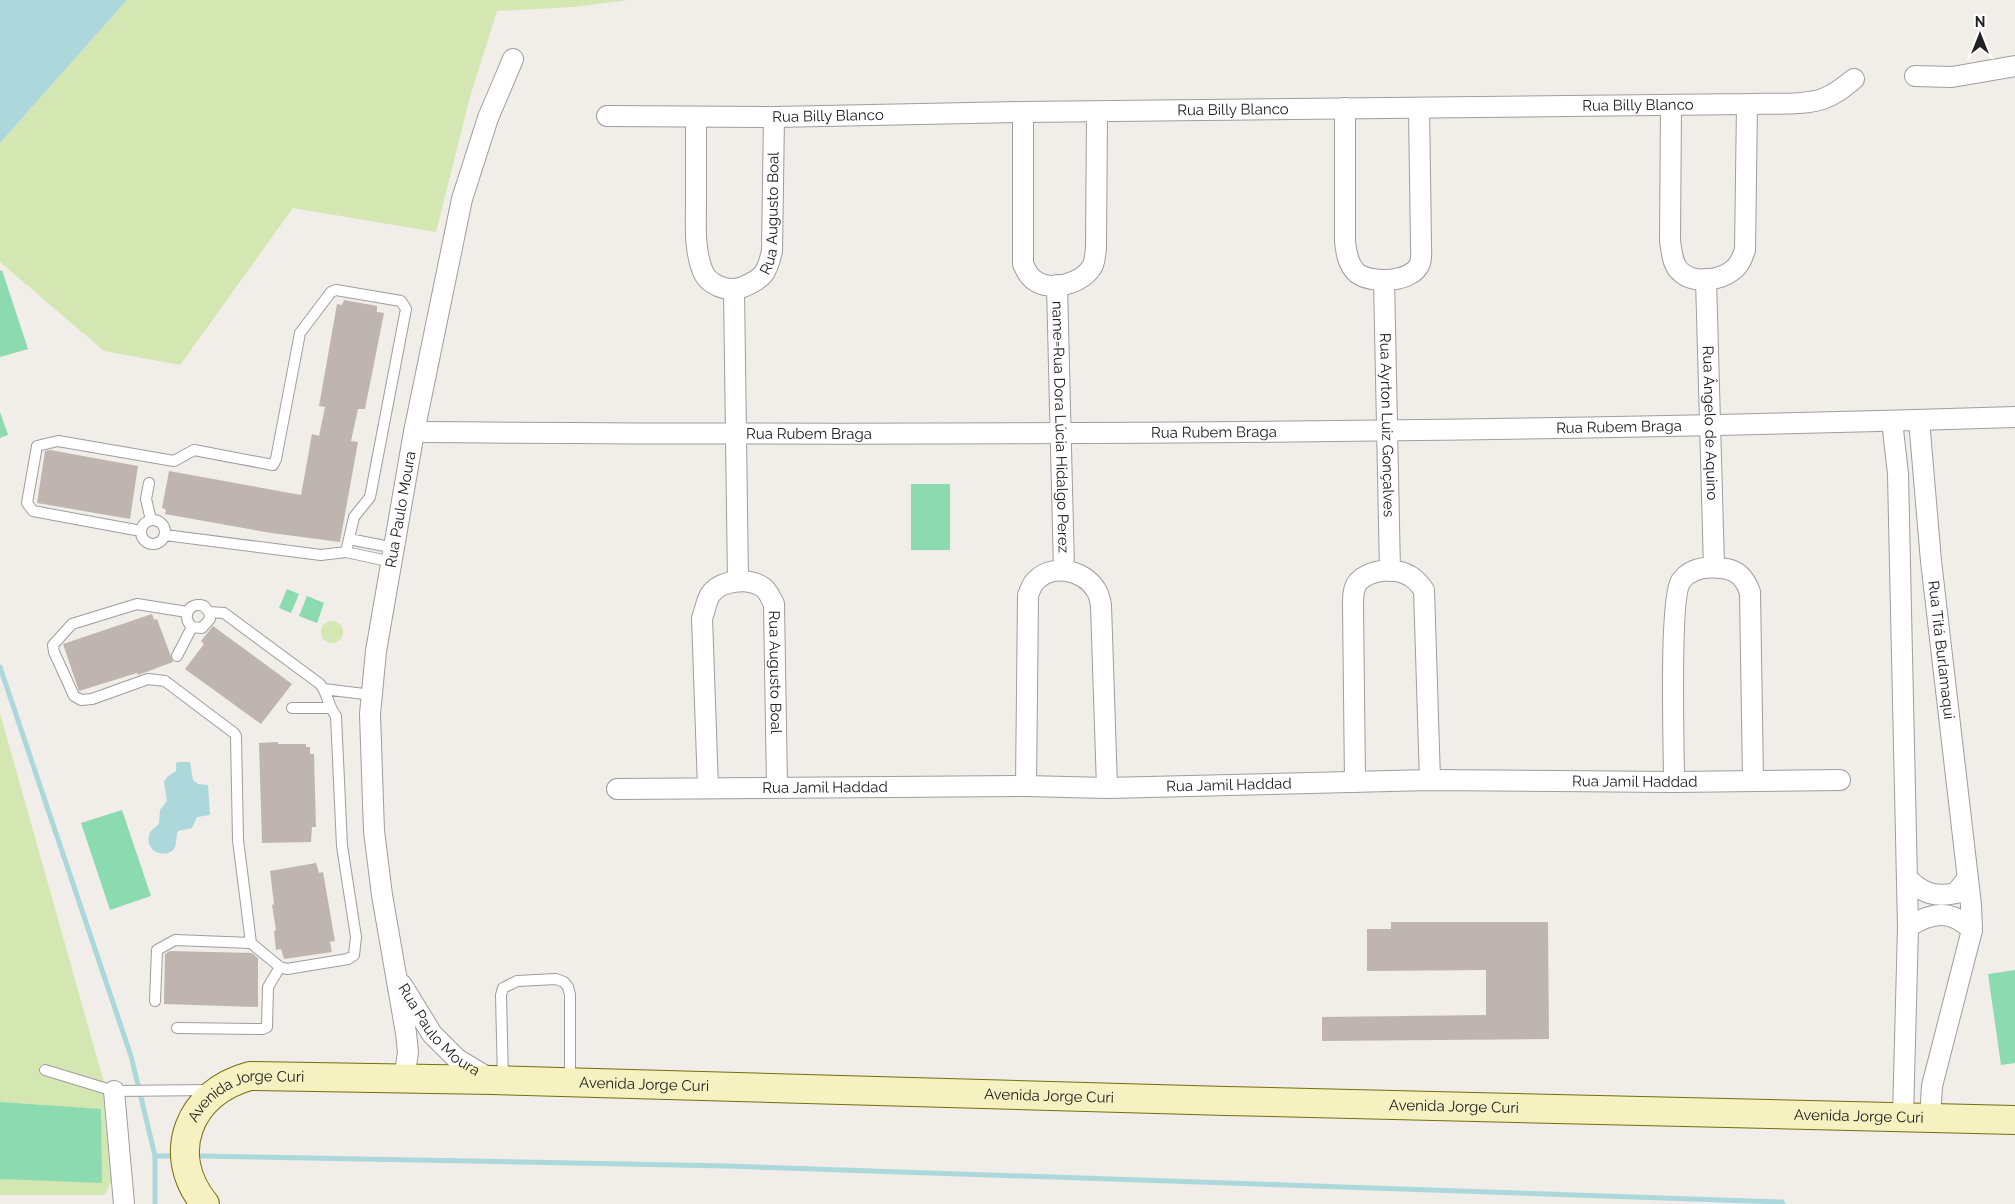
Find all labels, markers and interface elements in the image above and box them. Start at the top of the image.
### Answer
north arrow [1955,10,2005,60]
text: N [1975,14,1985,30]
street label: Rua Billy Blanco [1582,96,1694,115]
street label: Rua Billy Blanco [1177,100,1289,119]
street label: Rua Billy Blanco [772,106,884,126]
street label: Rua Augusto Boal [756,151,782,278]
street label: name=Rua Dora Lúcia Hidalgo Perez [1048,301,1073,553]
street label: Rua Ayrton Luiz Gonçalves [1376,333,1398,517]
street label: Rua Ângelo de Aquino [1699,345,1721,501]
street label: Rua Rubem Braga [1556,417,1682,437]
street label: Rua Rubem Braga [1151,423,1277,442]
street label: Rua Rubem Braga [746,425,872,443]
street label: Rua Paulo Moura [382,450,420,569]
street label: Rua Titá Burlamaqui [1924,580,1958,720]
street label: Rua Augusto Boal [765,610,785,735]
street label: Rua Jamil Haddad [1572,772,1698,791]
street label: Rua Jamil Haddad [1166,774,1292,796]
street label: Rua Jamil Haddad [762,778,888,797]
street label: Rua Paulo Moura [394,980,483,1080]
street label: Avenida Jorge Curi [184,1067,304,1125]
street label: Avenida Jorge Curi [579,1074,709,1095]
street label: Avenida Jorge Curi [984,1085,1114,1107]
street label: Avenida Jorge Curi [1389,1096,1519,1117]
street label: Avenida Jorge Curi [1794,1106,1924,1127]

